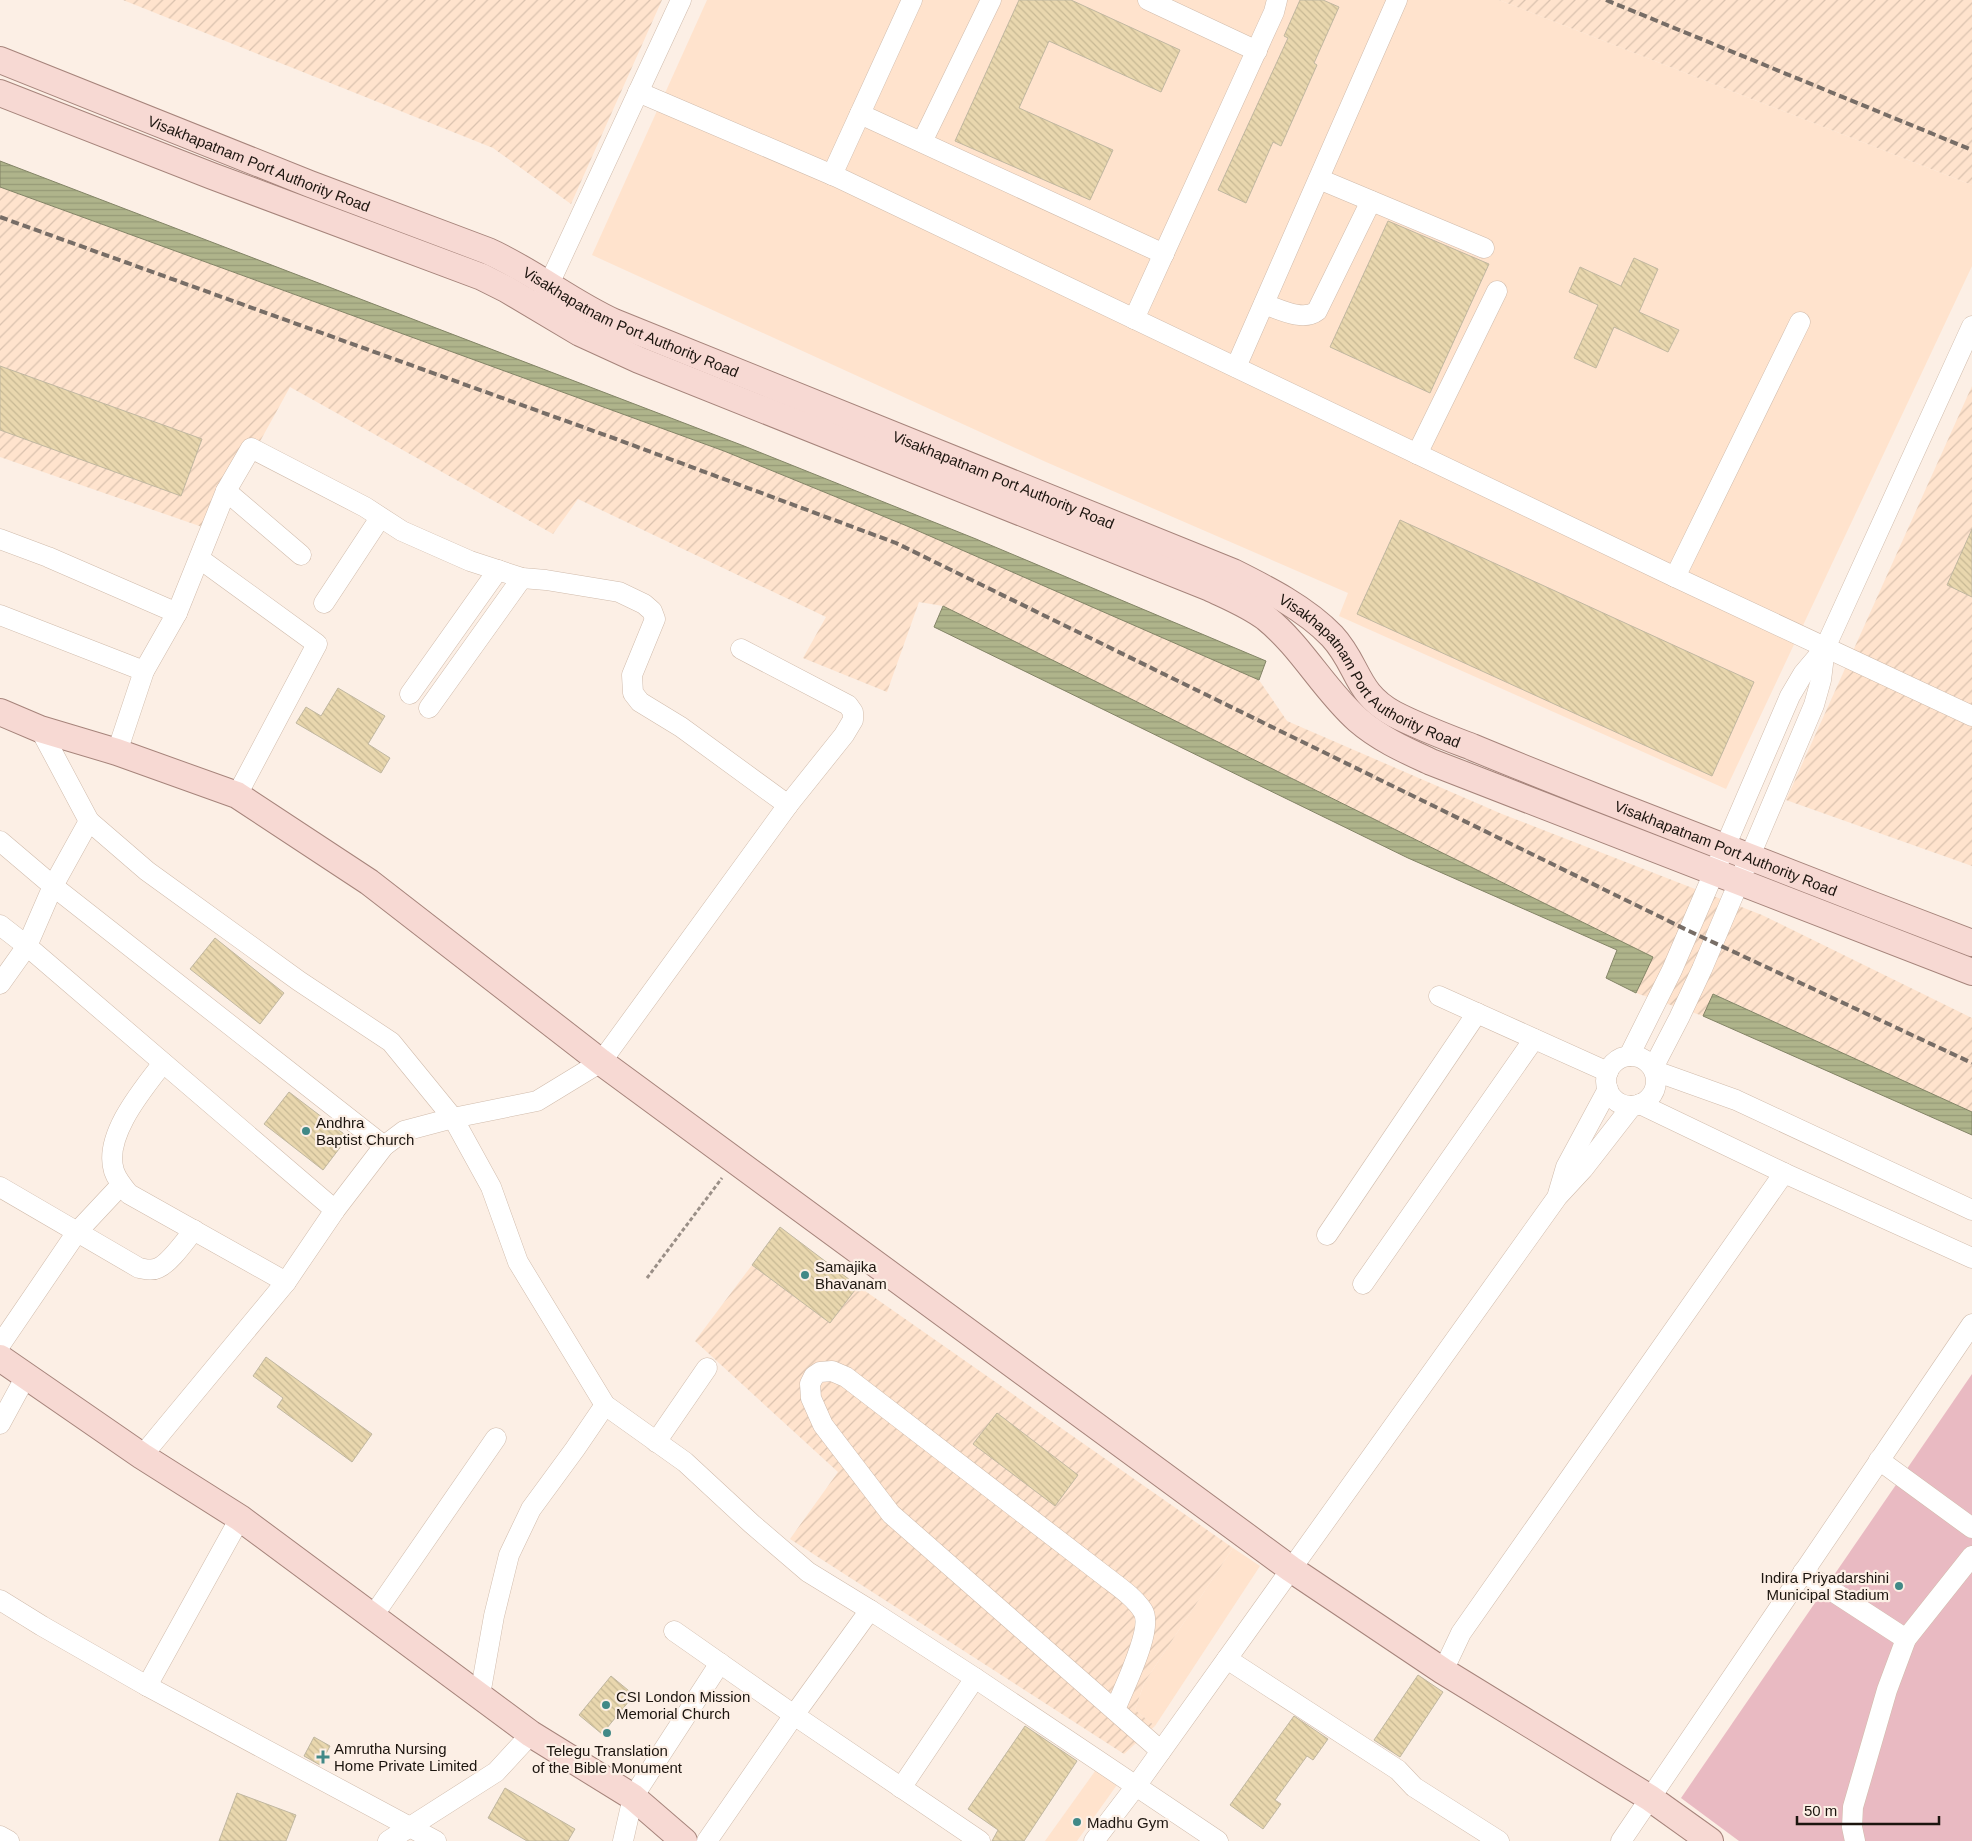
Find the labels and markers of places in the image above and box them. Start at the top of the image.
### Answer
place label: Andhra Baptist Church [316,1114,414,1148]
marker: Andhra Baptist Church [300,1125,312,1137]
place label: Samajika Bhavanam [815,1258,887,1292]
marker: Samajika Bhavanam [799,1269,811,1281]
place label: Indira Priyadarshini Municipal Stadium [1761,1569,1889,1603]
marker: Indira Priyadarshini Municipal Stadium [1893,1580,1905,1592]
place label: CSI London Mission Memorial Church [616,1688,750,1722]
marker: CSI London Mission Memorial Church [600,1699,612,1711]
marker: Telegu Translation of the Bible Monument [601,1727,613,1739]
place label: Amrutha Nursing Home Private Limited [334,1740,477,1774]
place label: Telegu Translation of the Bible Monument [532,1742,683,1776]
marker: Amrutha Nursing Home Private Limited [316,1750,330,1764]
place label: Madhu Gym [1087,1814,1169,1831]
marker: Madhu Gym [1071,1816,1083,1828]

